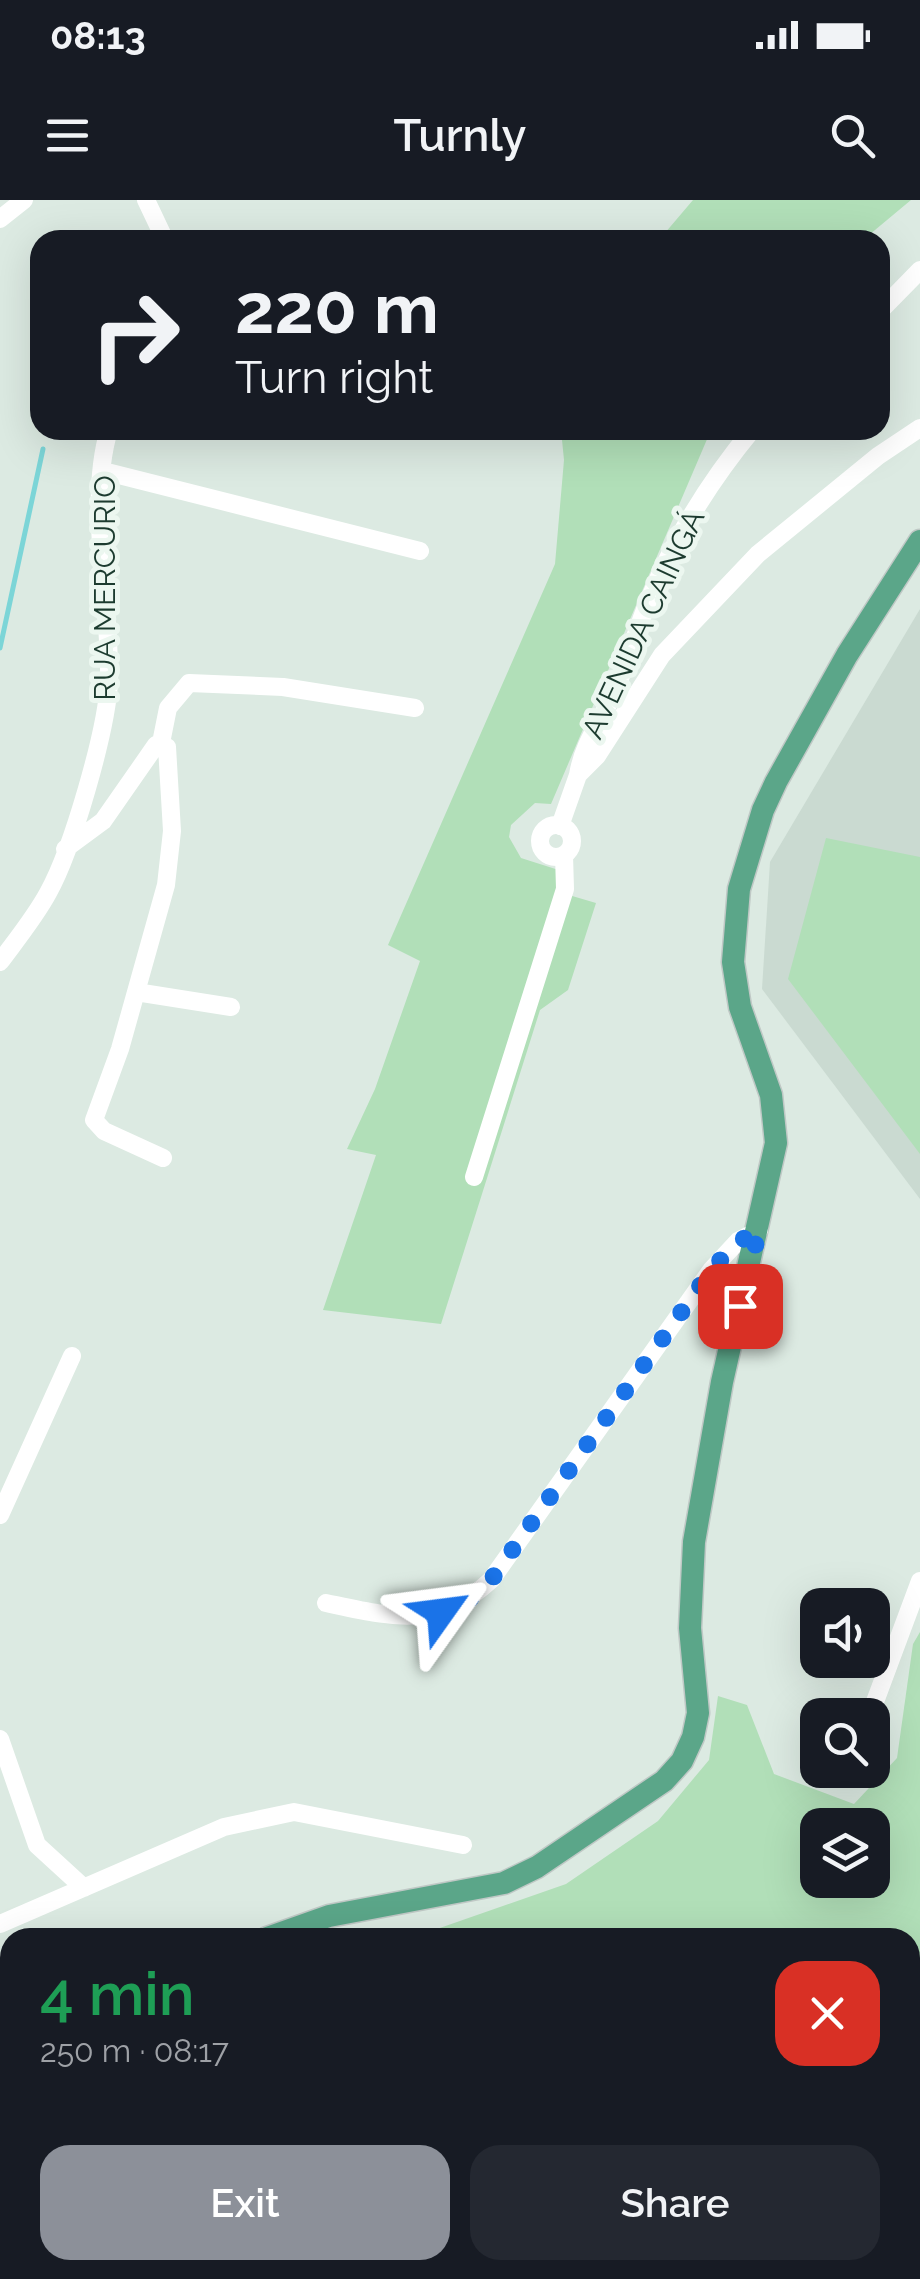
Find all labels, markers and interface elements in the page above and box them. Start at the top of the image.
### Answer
text: 08:13 [50,13,146,58]
icon: menu [40,108,95,163]
icon: search [825,108,880,163]
text: Turnly [394,109,526,162]
text: 220 m [235,267,439,349]
icon: right [70,270,200,400]
text: Turn right [235,351,433,404]
street label: RUA MERCURIO [87,475,122,701]
street label: AVENIDA CAINGÁ [575,504,711,744]
pin [698,1264,783,1349]
icon: arrive [713,1279,768,1334]
position arrow [389,1560,493,1664]
map controls [800,1588,890,1898]
button: sound [800,1588,890,1678]
button: search [800,1698,890,1788]
button: layers [800,1808,890,1898]
text: 4 min [40,1959,195,2029]
button: close [775,1961,880,2066]
text: 250 m · 08:17 [40,2032,229,2069]
button: Exit [40,2145,450,2260]
button: Share [470,2145,880,2260]

